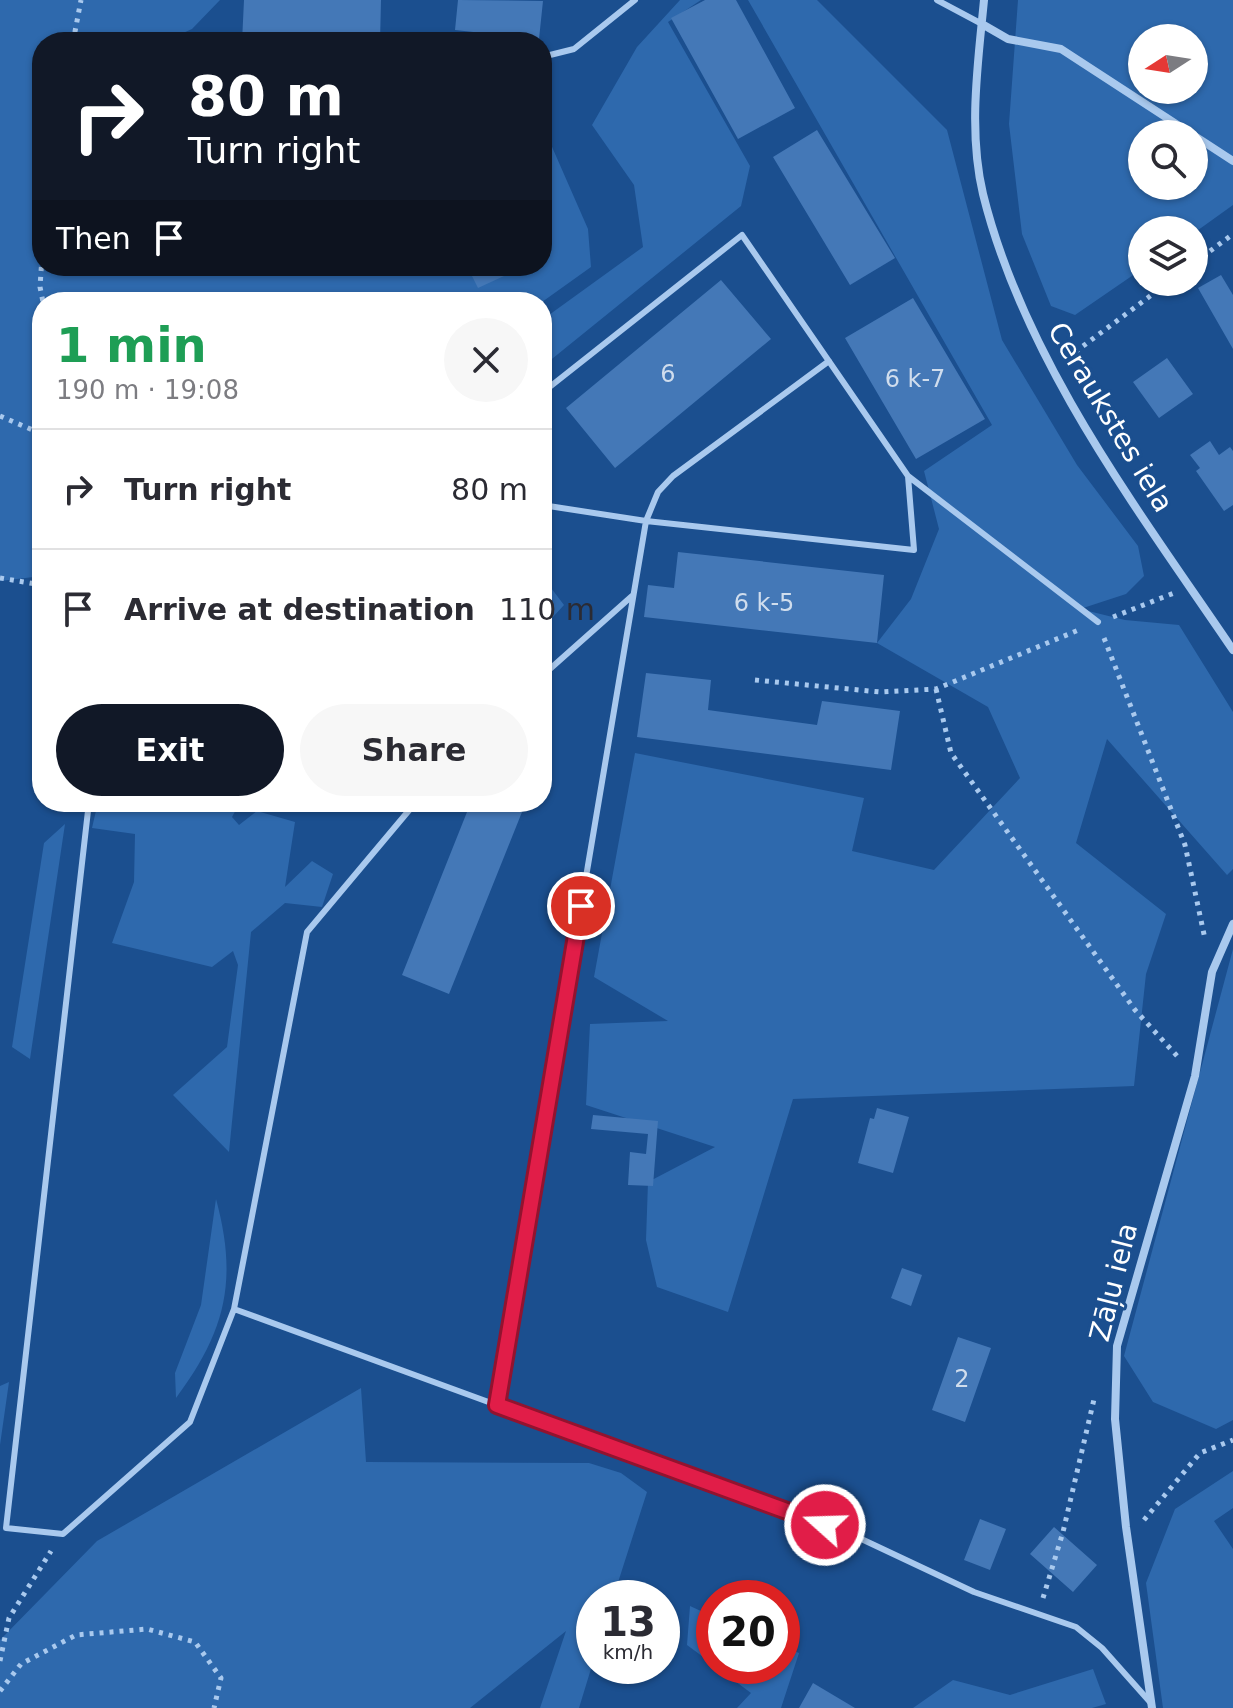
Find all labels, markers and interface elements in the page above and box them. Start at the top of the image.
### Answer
north arrow [1128,24,1208,104]
map controls [1128,24,1208,296]
text: 80 m [188,63,344,128]
icon: right [56,64,160,168]
button: search [1128,120,1208,200]
text: Turn right [188,130,360,171]
icon: arrive [147,216,191,260]
button: layers [1128,216,1208,296]
text: Then [56,221,131,256]
street label: Ceraukstes iela [1041,316,1180,518]
text: 1 min [56,317,207,373]
button: close [444,318,528,402]
house number: 6 [660,360,676,388]
house number: 6 k-7 [885,365,945,393]
text: 190 m · 19:08 [56,375,239,405]
icon: right [56,467,100,511]
text: Turn right [124,472,291,507]
text: 80 m [451,472,528,507]
icon: arrive [56,587,100,631]
house number: 6 k-5 [734,589,794,617]
text: Arrive at destination [124,592,475,627]
text: 110 m [499,592,595,627]
button: Exit [56,704,284,796]
button: Share [300,704,528,796]
pin [547,872,615,940]
icon: arrive [559,884,603,928]
street label: Zāļu iela [1083,1220,1144,1345]
house number: 2 [954,1365,970,1393]
position arrow [783,1483,867,1567]
speed limit sign: 20 [696,1580,800,1684]
text: 13 [600,1599,656,1645]
text: km/h [603,1640,653,1664]

